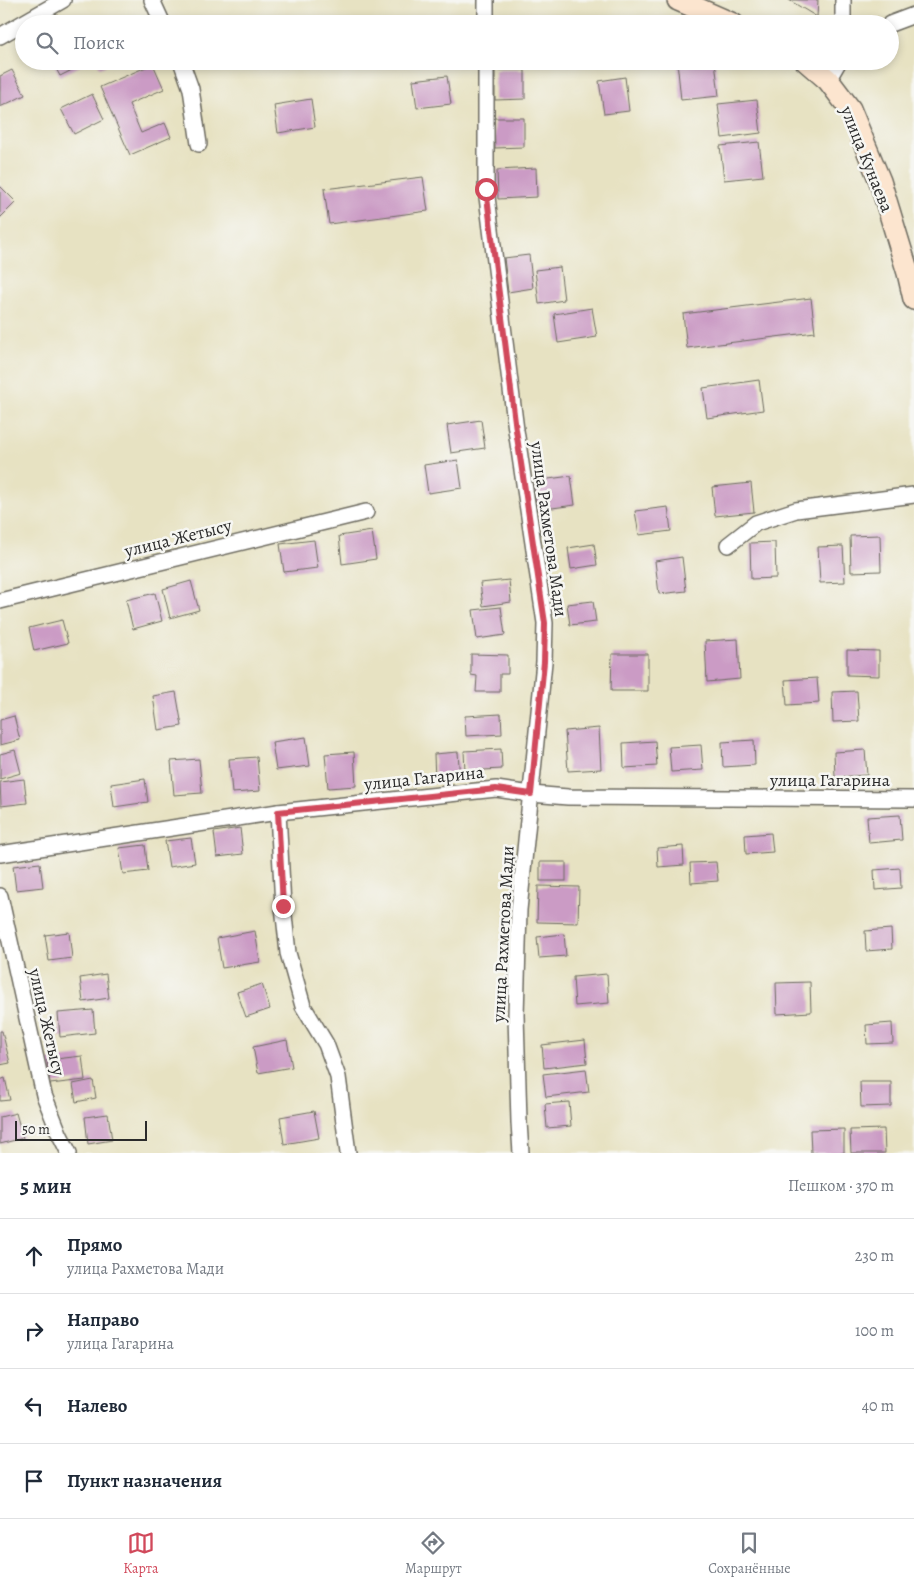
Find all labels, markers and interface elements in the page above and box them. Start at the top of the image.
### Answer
search box [15,15,899,70]
icon: search [33,29,61,57]
text: Поиск [73,30,125,56]
street label: улица Кунаева [834,101,899,216]
route start [475,178,498,201]
street label: улица Рахметова Мади [525,439,573,618]
street label: улица Жетысу [121,513,235,563]
street label: улица Гагарина [362,760,486,796]
street label: улица Гагарина [769,768,891,792]
street label: улица Рахметова Мади [486,845,520,1024]
route end [272,895,295,918]
street label: улица Жетысу [23,965,71,1079]
scale bar [15,1118,148,1141]
text: 50 m [22,1120,50,1139]
text: 5 мин [20,1172,72,1200]
text: Пешком · 370 m [788,1175,894,1197]
text: Прямо [67,1232,122,1258]
icon: ahead [20,1242,48,1270]
text: 230 m [855,1245,894,1267]
text: улица Рахметова Мади [67,1258,224,1280]
text: Направо [67,1307,139,1333]
icon: right [20,1317,48,1345]
text: 100 m [855,1320,894,1342]
text: улица Гагарина [67,1333,174,1355]
icon: left [20,1392,48,1420]
text: Налево [67,1393,127,1419]
text: 40 m [862,1395,894,1417]
icon: arrive [20,1467,48,1495]
text: Пункт назначения [67,1468,222,1494]
tab: Карта [123,1529,159,1578]
tab: Маршрут [405,1529,462,1578]
tab: Сохранённые [708,1529,791,1578]

